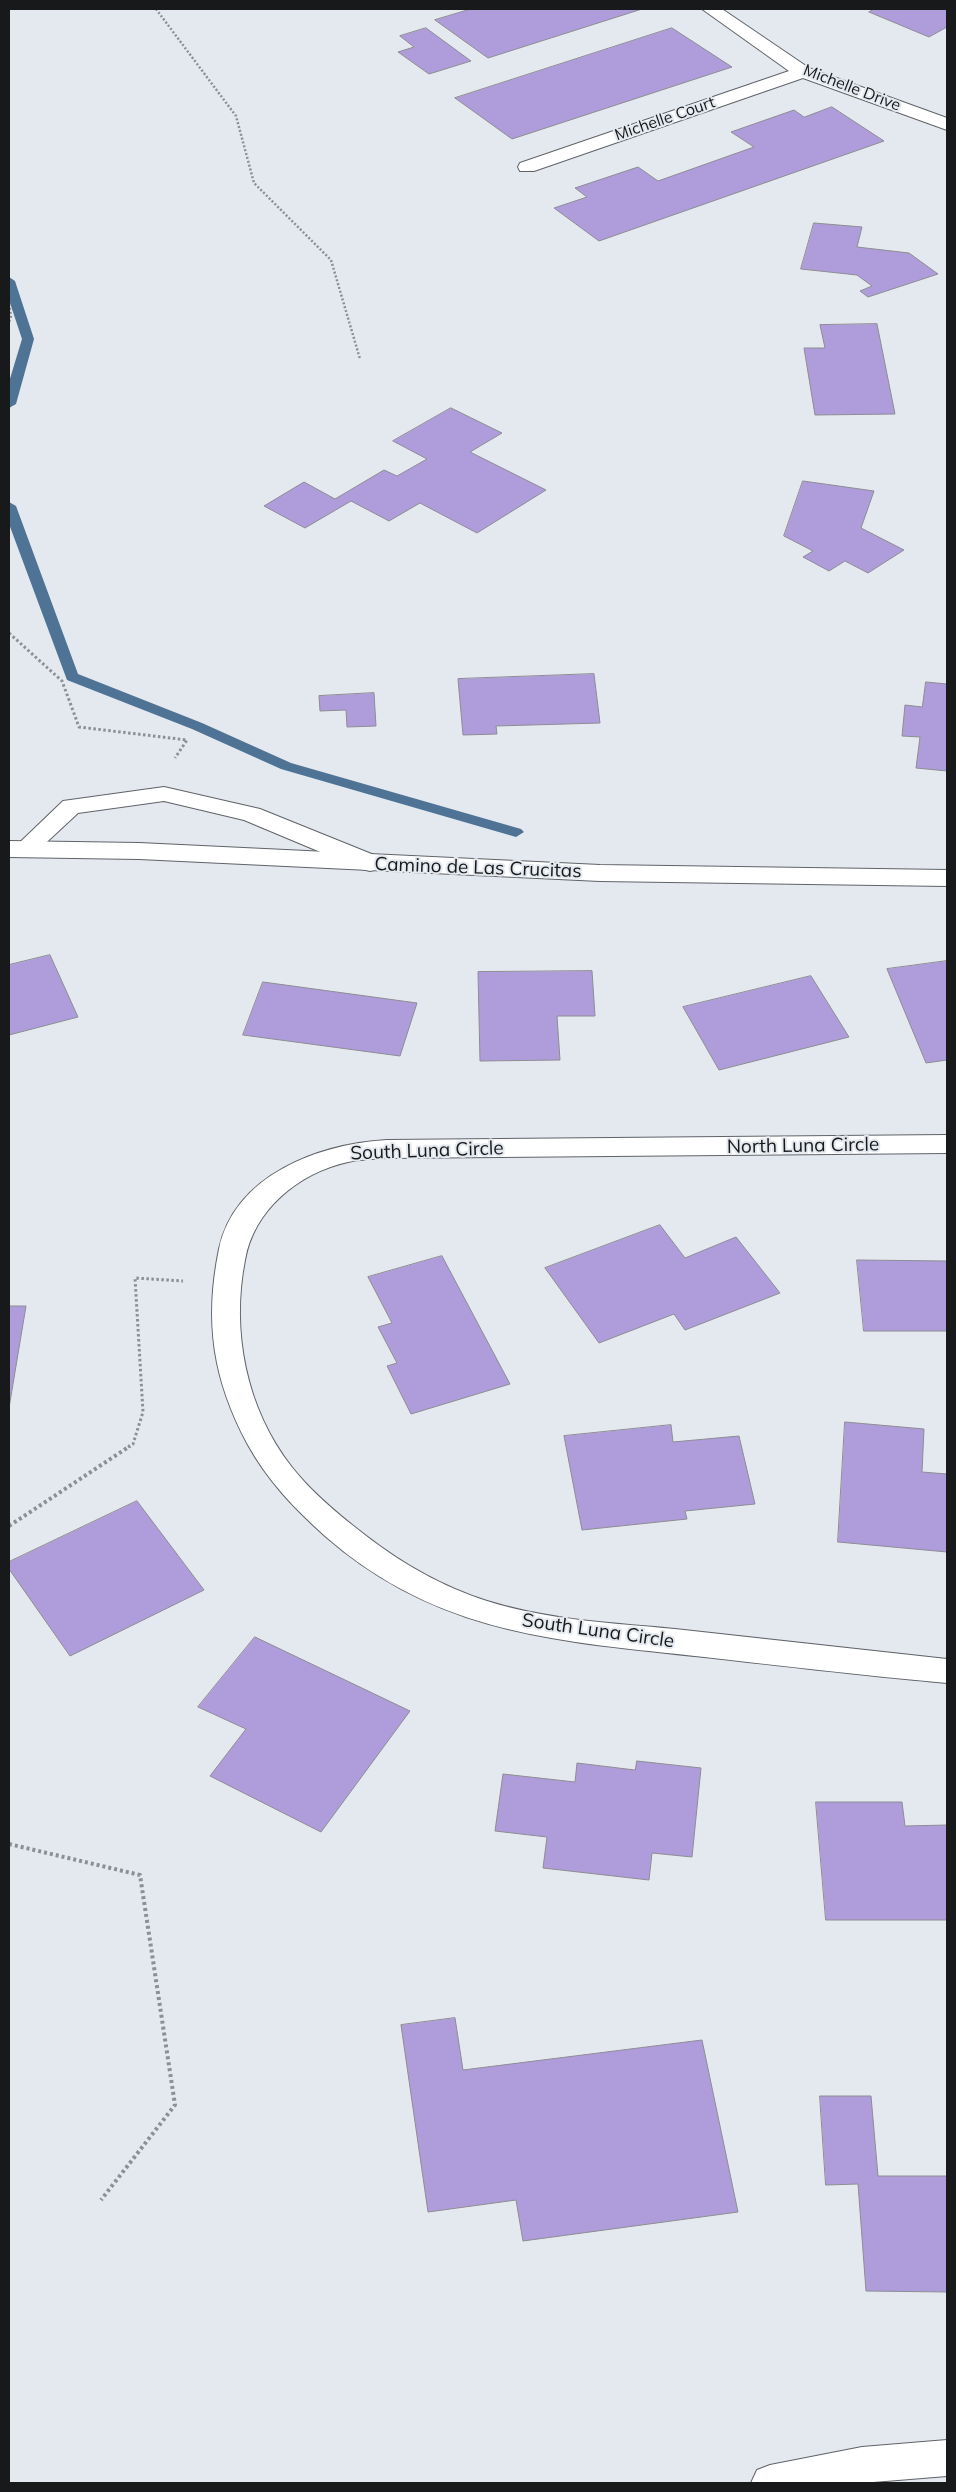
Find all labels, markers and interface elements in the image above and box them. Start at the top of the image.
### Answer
street label: Michelle Drive [801,61,903,115]
street label: Michelle Court [612,93,718,145]
street label: Camino de Las Crucitas [374,853,582,883]
street label: North Luna Circle [727,1133,879,1159]
street label: South Luna Circle [350,1137,504,1165]
street label: South Luna Circle [520,1609,676,1653]

